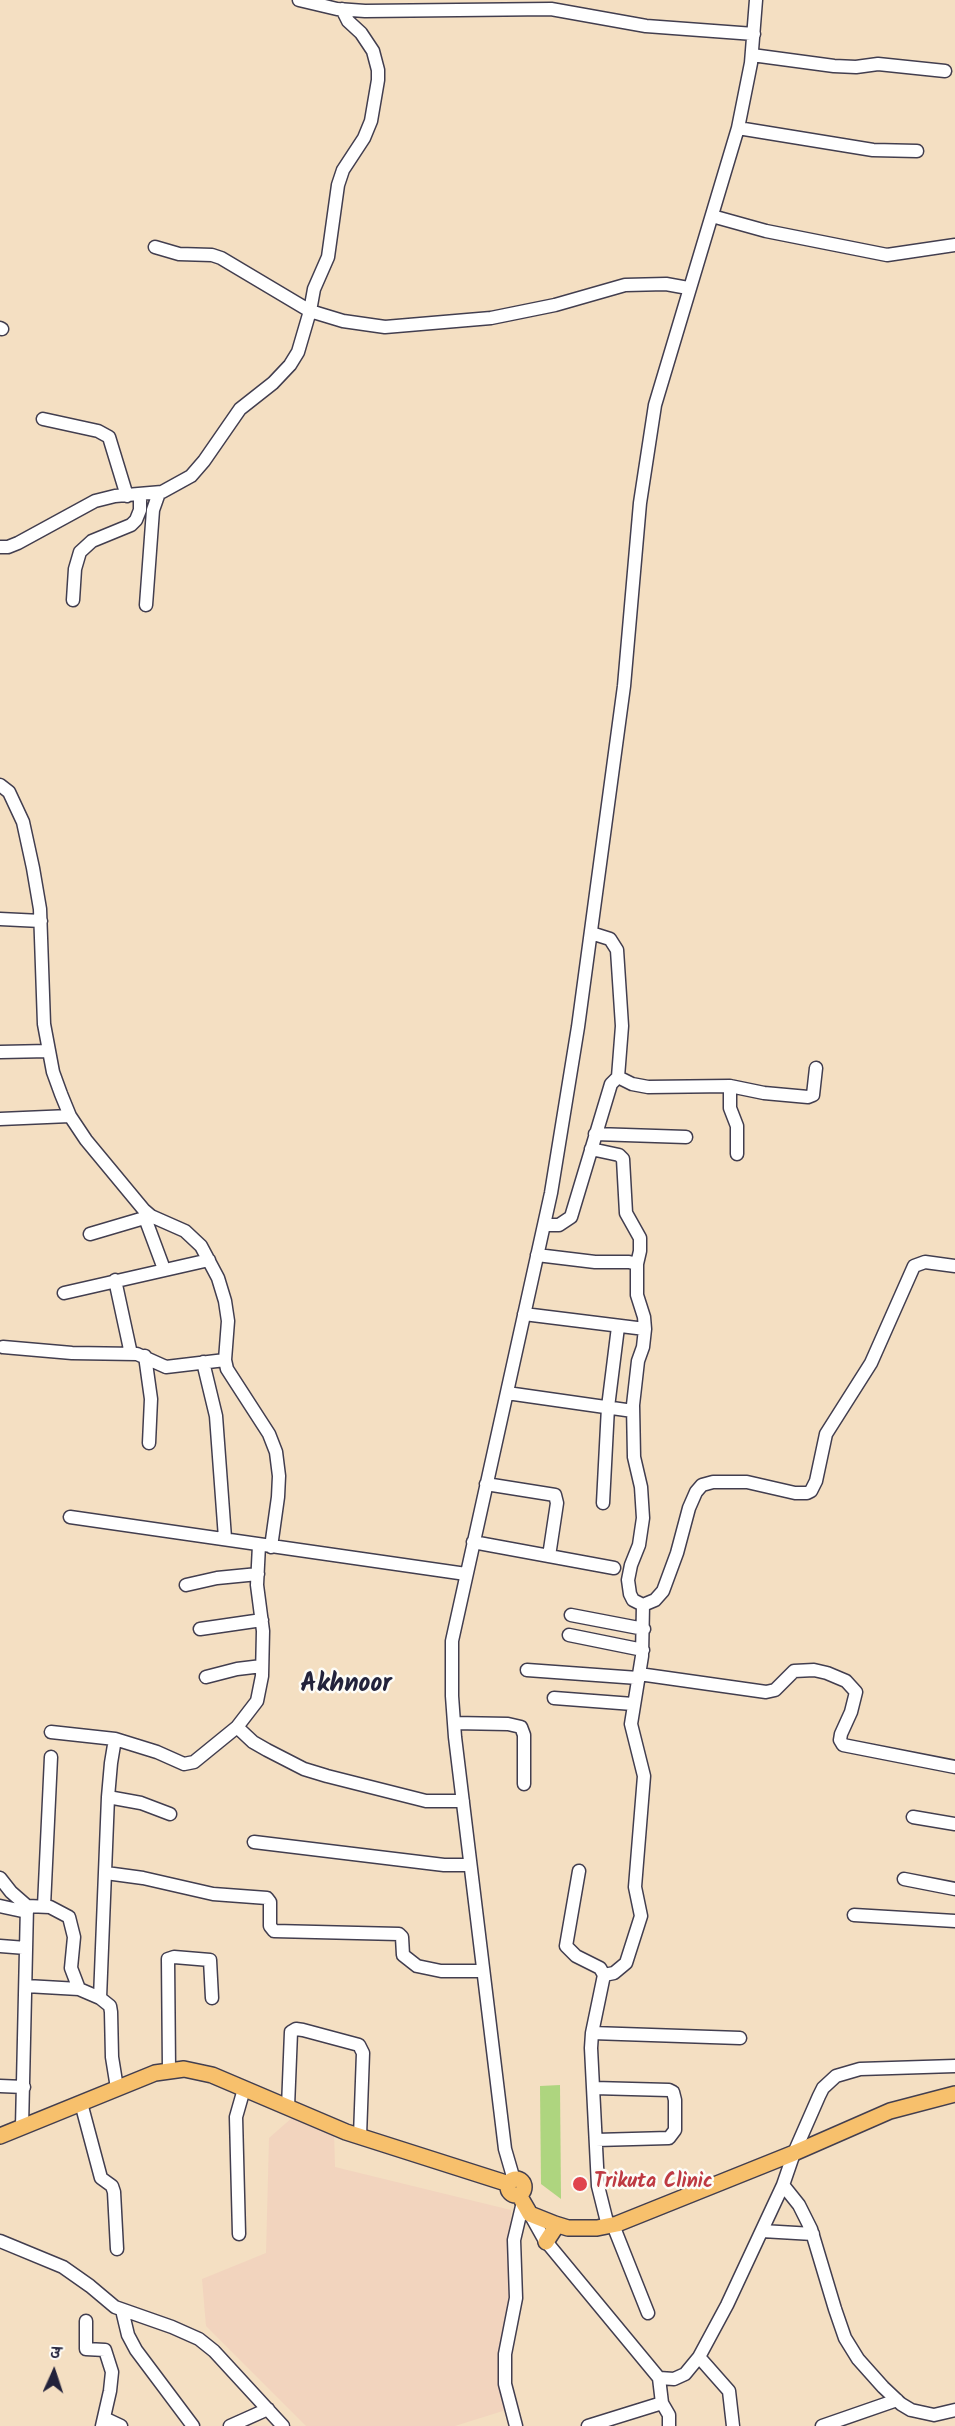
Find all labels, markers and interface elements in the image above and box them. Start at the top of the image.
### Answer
district label: Akhnoor [300,1671,392,1703]
place label: Trikuta Clinic [594,2172,713,2196]
marker: Trikuta Clinic [571,2175,589,2193]
text: उ [49,2341,61,2366]
north arrow [24,2342,84,2402]

